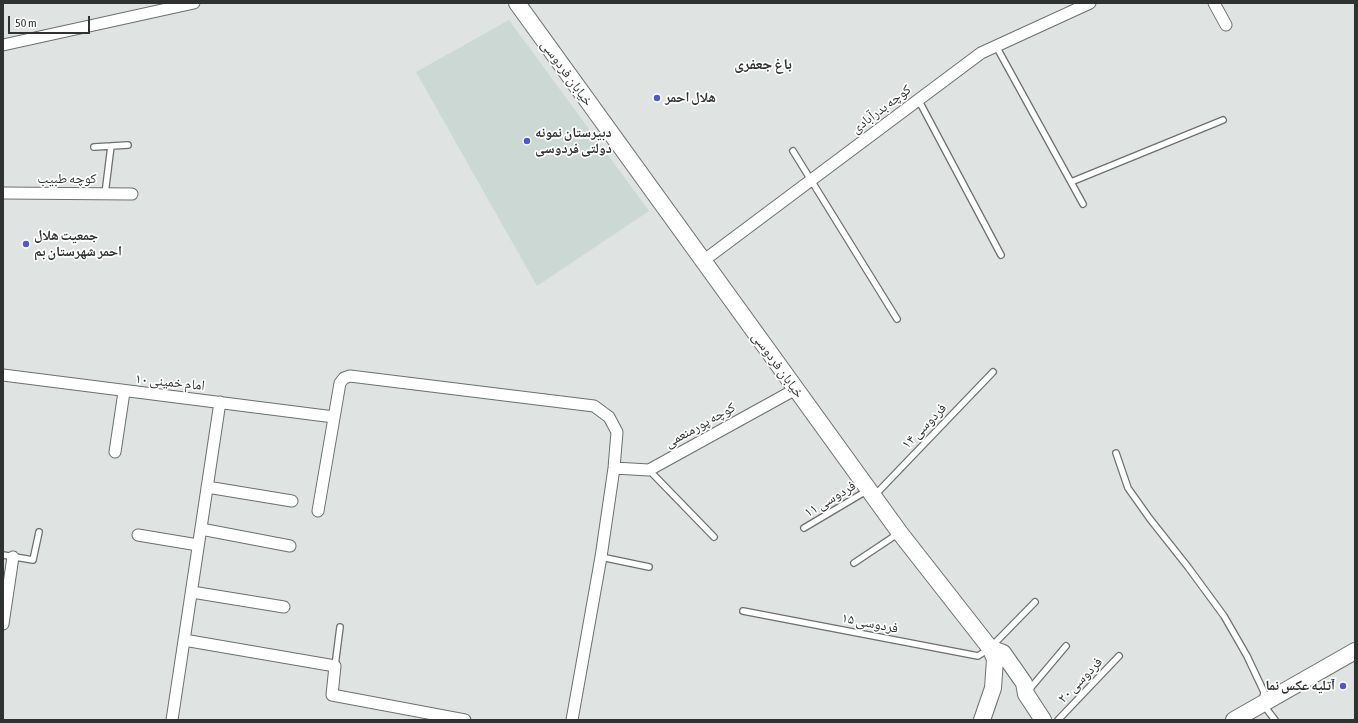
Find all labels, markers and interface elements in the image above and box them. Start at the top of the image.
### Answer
scale bar [10,8,92,34]
text: 50 m [15,16,37,30]
street label: خیابان فردوسی [537,37,597,109]
district label: باغ جعفری [734,55,792,73]
street label: کوچه بدرآبادی [848,81,914,137]
place label: هلال احمر [665,90,716,106]
marker: هلال احمر [652,93,662,103]
place label: دبیرستان نمونه دولتی فردوسی [535,125,612,158]
marker: دبیرستان نمونه دولتی فردوسی [522,136,532,146]
street label: کوچه طبیب [37,171,97,187]
place label: جمعیت هلال احمر شهرستان بم [34,228,122,260]
marker: جمعیت هلال احمر شهرستان بم [21,239,31,249]
street label: خیابان فردوسی [748,329,808,401]
street label: امام خمینی ۱۰ [134,370,206,394]
street label: کوچه پورمنعمی [662,399,738,451]
street label: فردوسی ۱۴ [898,400,950,452]
street label: فردوسی ۱۱ [801,477,859,521]
street label: فردوسی ۱۵ [840,609,900,637]
street label: فردوسی ۲۰ [1054,654,1106,706]
place label: آتلیه عکس نما [1265,678,1335,694]
marker: آتلیه عکس نما [1338,681,1348,691]

